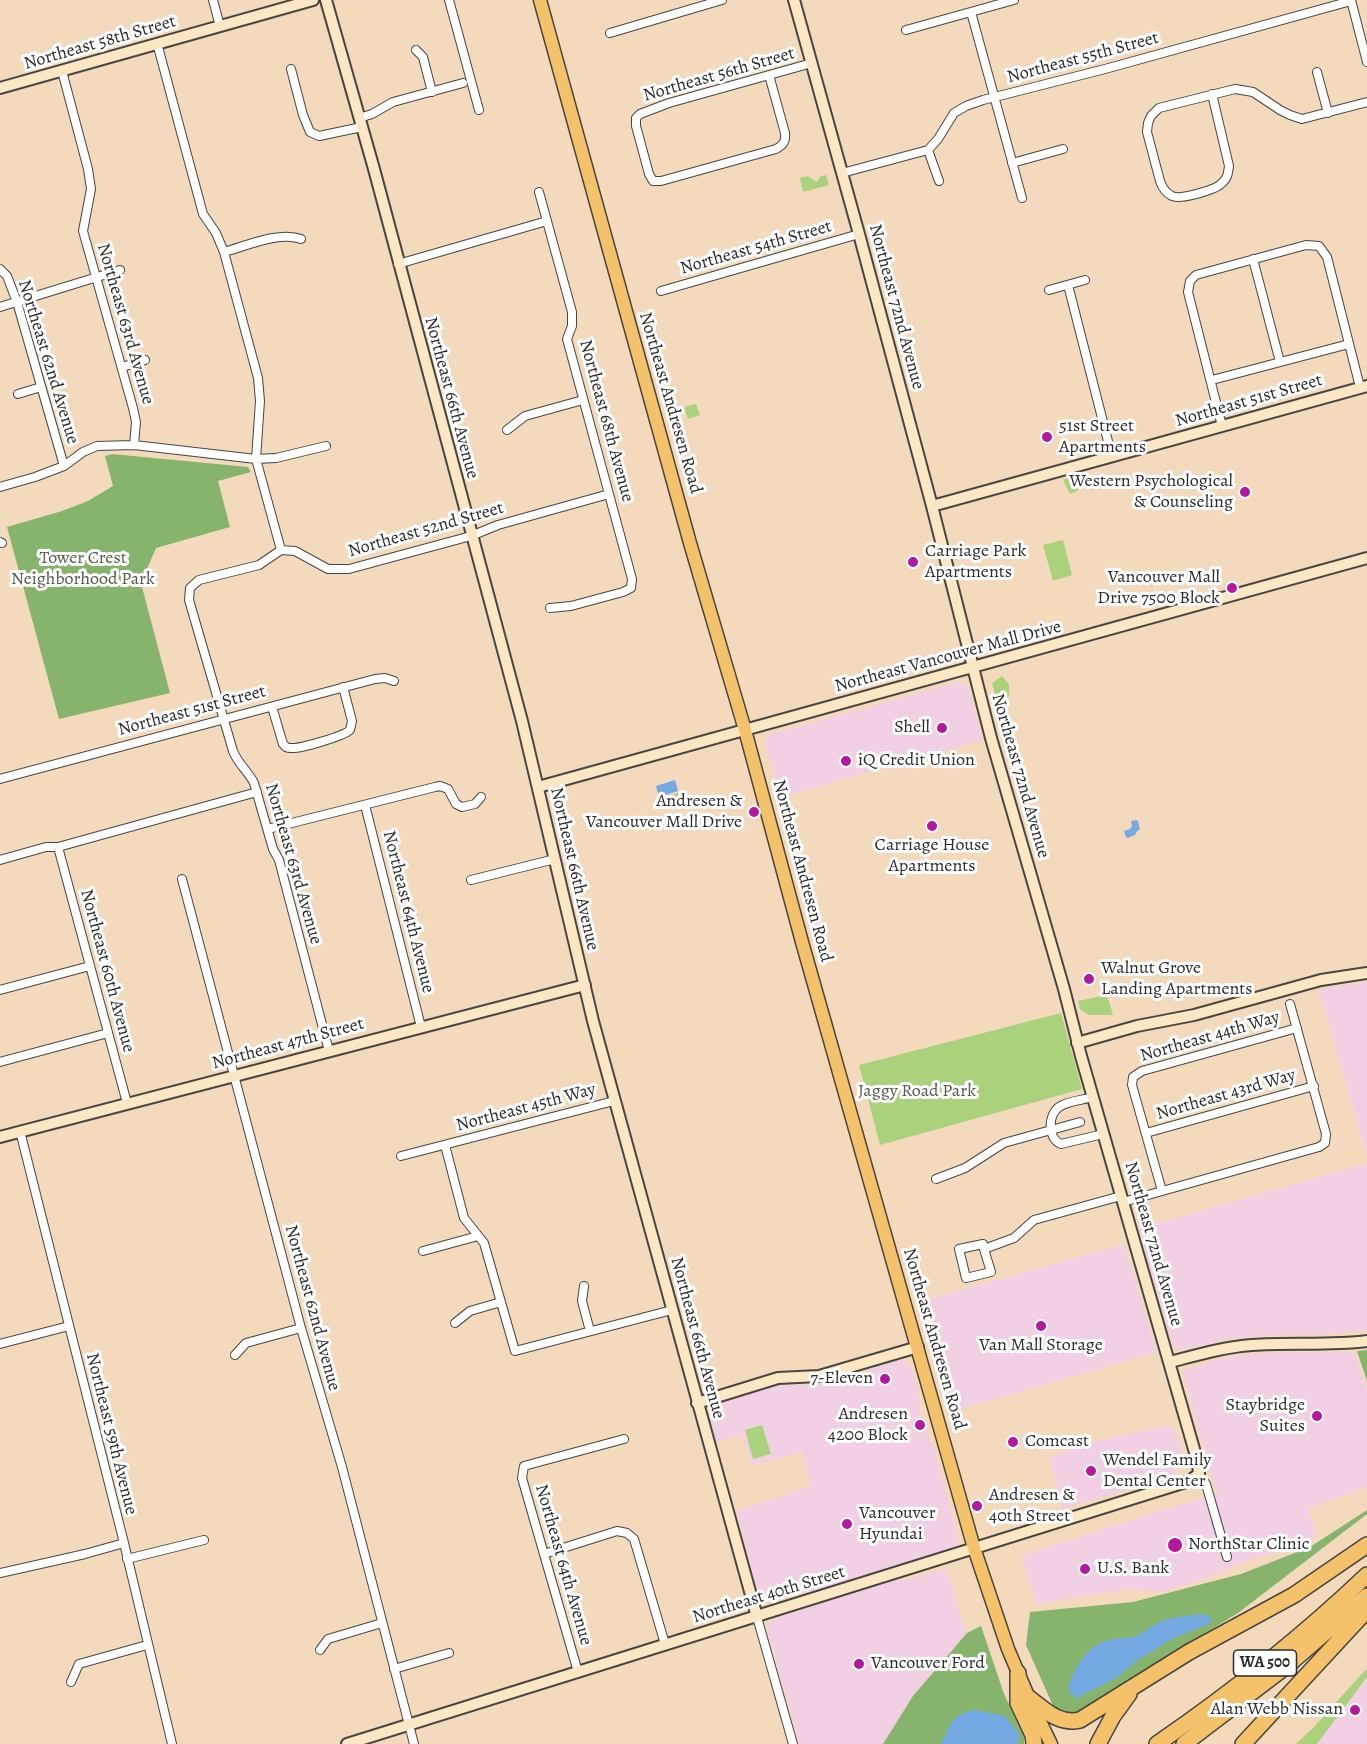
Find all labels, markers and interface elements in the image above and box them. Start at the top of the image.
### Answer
street label: Northeast 58th Street [22,11,178,75]
street label: Northeast 55th Street [1005,27,1161,89]
street label: Northeast 56th Street [641,43,797,107]
street label: Northeast 54th Street [678,216,834,280]
street label: Northeast 72nd Avenue [864,222,928,392]
street label: Northeast 63rd Avenue [92,241,158,407]
street label: Northeast 62nd Avenue [13,277,83,447]
street label: Northeast Andresen Road [634,310,706,496]
street label: Northeast 66th Avenue [419,315,483,481]
street label: Northeast 68th Avenue [574,338,638,504]
street label: Northeast 51st Street [1173,370,1325,432]
place label: 51st Street Apartments [1059,416,1146,458]
marker: 51st Street Apartments [1040,430,1054,444]
place label: Western Psychological & Counseling [1069,471,1233,514]
marker: Western Psychological & Counseling [1238,485,1252,499]
street label: Northeast 52nd Street [346,497,506,563]
place label: Carriage Park Apartments [925,541,1026,584]
park label: Tower Crest Neighborhood Park [11,548,155,590]
marker: Carriage Park Apartments [906,555,920,569]
place label: Vancouver Mall Drive 7500 Block [1097,567,1220,610]
marker: Vancouver Mall Drive 7500 Block [1225,581,1239,595]
street label: Northeast Vancouver Mall Drive [832,616,1064,698]
street label: Northeast 51st Street [116,681,268,741]
street label: Northeast 72nd Avenue [986,691,1054,861]
place label: Shell [894,717,930,739]
marker: Shell [935,721,949,735]
place label: iQ Credit Union [858,750,975,772]
marker: iQ Credit Union [839,754,853,768]
street label: Northeast Andresen Road [767,777,837,965]
street label: Northeast 63rd Avenue [260,781,326,947]
street label: Northeast 66th Avenue [545,785,603,953]
place label: Andresen & Vancouver Mall Drive [586,791,742,834]
marker: Andresen & Vancouver Mall Drive [747,805,761,819]
marker: Carriage House Apartments [925,819,939,833]
street label: Northeast 64th Avenue [377,829,439,995]
place label: Carriage House Apartments [875,835,989,878]
street label: Northeast 60th Avenue [75,887,139,1055]
place label: Walnut Grove Landing Apartments [1101,958,1253,1000]
marker: Walnut Grove Landing Apartments [1082,972,1096,986]
street label: Northeast 44th Way [1138,1007,1282,1067]
street label: Northeast 47th Street [210,1013,366,1075]
street label: Northeast 43rd Way [1154,1065,1298,1125]
street label: Northeast 45th Way [454,1079,598,1137]
park label: Jaggy Road Park [858,1081,976,1103]
street label: Northeast 72nd Avenue [1119,1159,1187,1329]
street label: Northeast 62nd Avenue [279,1223,345,1393]
street label: Northeast Andresen Road [898,1246,970,1432]
street label: Northeast 66th Avenue [665,1255,729,1421]
marker: Van Mall Storage [1034,1319,1048,1333]
place label: Van Mall Storage [979,1335,1103,1357]
street label: Northeast 59th Avenue [80,1351,142,1517]
place label: 7-Eleven [810,1368,873,1390]
marker: 7-Eleven [878,1372,892,1386]
place label: Staybridge Suites [1226,1395,1305,1438]
place label: Andresen 4200 Block [828,1404,908,1446]
marker: Staybridge Suites [1310,1409,1324,1423]
marker: Andresen 4200 Block [913,1418,927,1432]
place label: Comcast [1025,1431,1089,1453]
marker: Comcast [1006,1435,1020,1449]
place label: Wendel Family Dental Center [1103,1450,1211,1492]
marker: Wendel Family Dental Center [1084,1464,1098,1478]
street label: Northeast 64th Avenue [530,1482,596,1648]
place label: Andresen & 40th Street [989,1485,1075,1528]
marker: Andresen & 40th Street [970,1499,984,1513]
place label: Vancouver Hyundai [859,1503,936,1546]
marker: Vancouver Hyundai [840,1517,854,1531]
place label: NorthStar Clinic [1188,1534,1309,1556]
marker: NorthStar Clinic [1166,1536,1184,1554]
place label: U.S. Bank [1097,1558,1169,1580]
street label: Northeast 40th Street [690,1562,848,1628]
marker: U.S. Bank [1078,1562,1092,1576]
road number: WA 500 [1234,1650,1296,1676]
place label: Vancouver Ford [871,1653,985,1675]
marker: Vancouver Ford [852,1657,866,1671]
place label: Alan Webb Nissan [1211,1699,1343,1721]
marker: Alan Webb Nissan [1348,1703,1362,1717]

